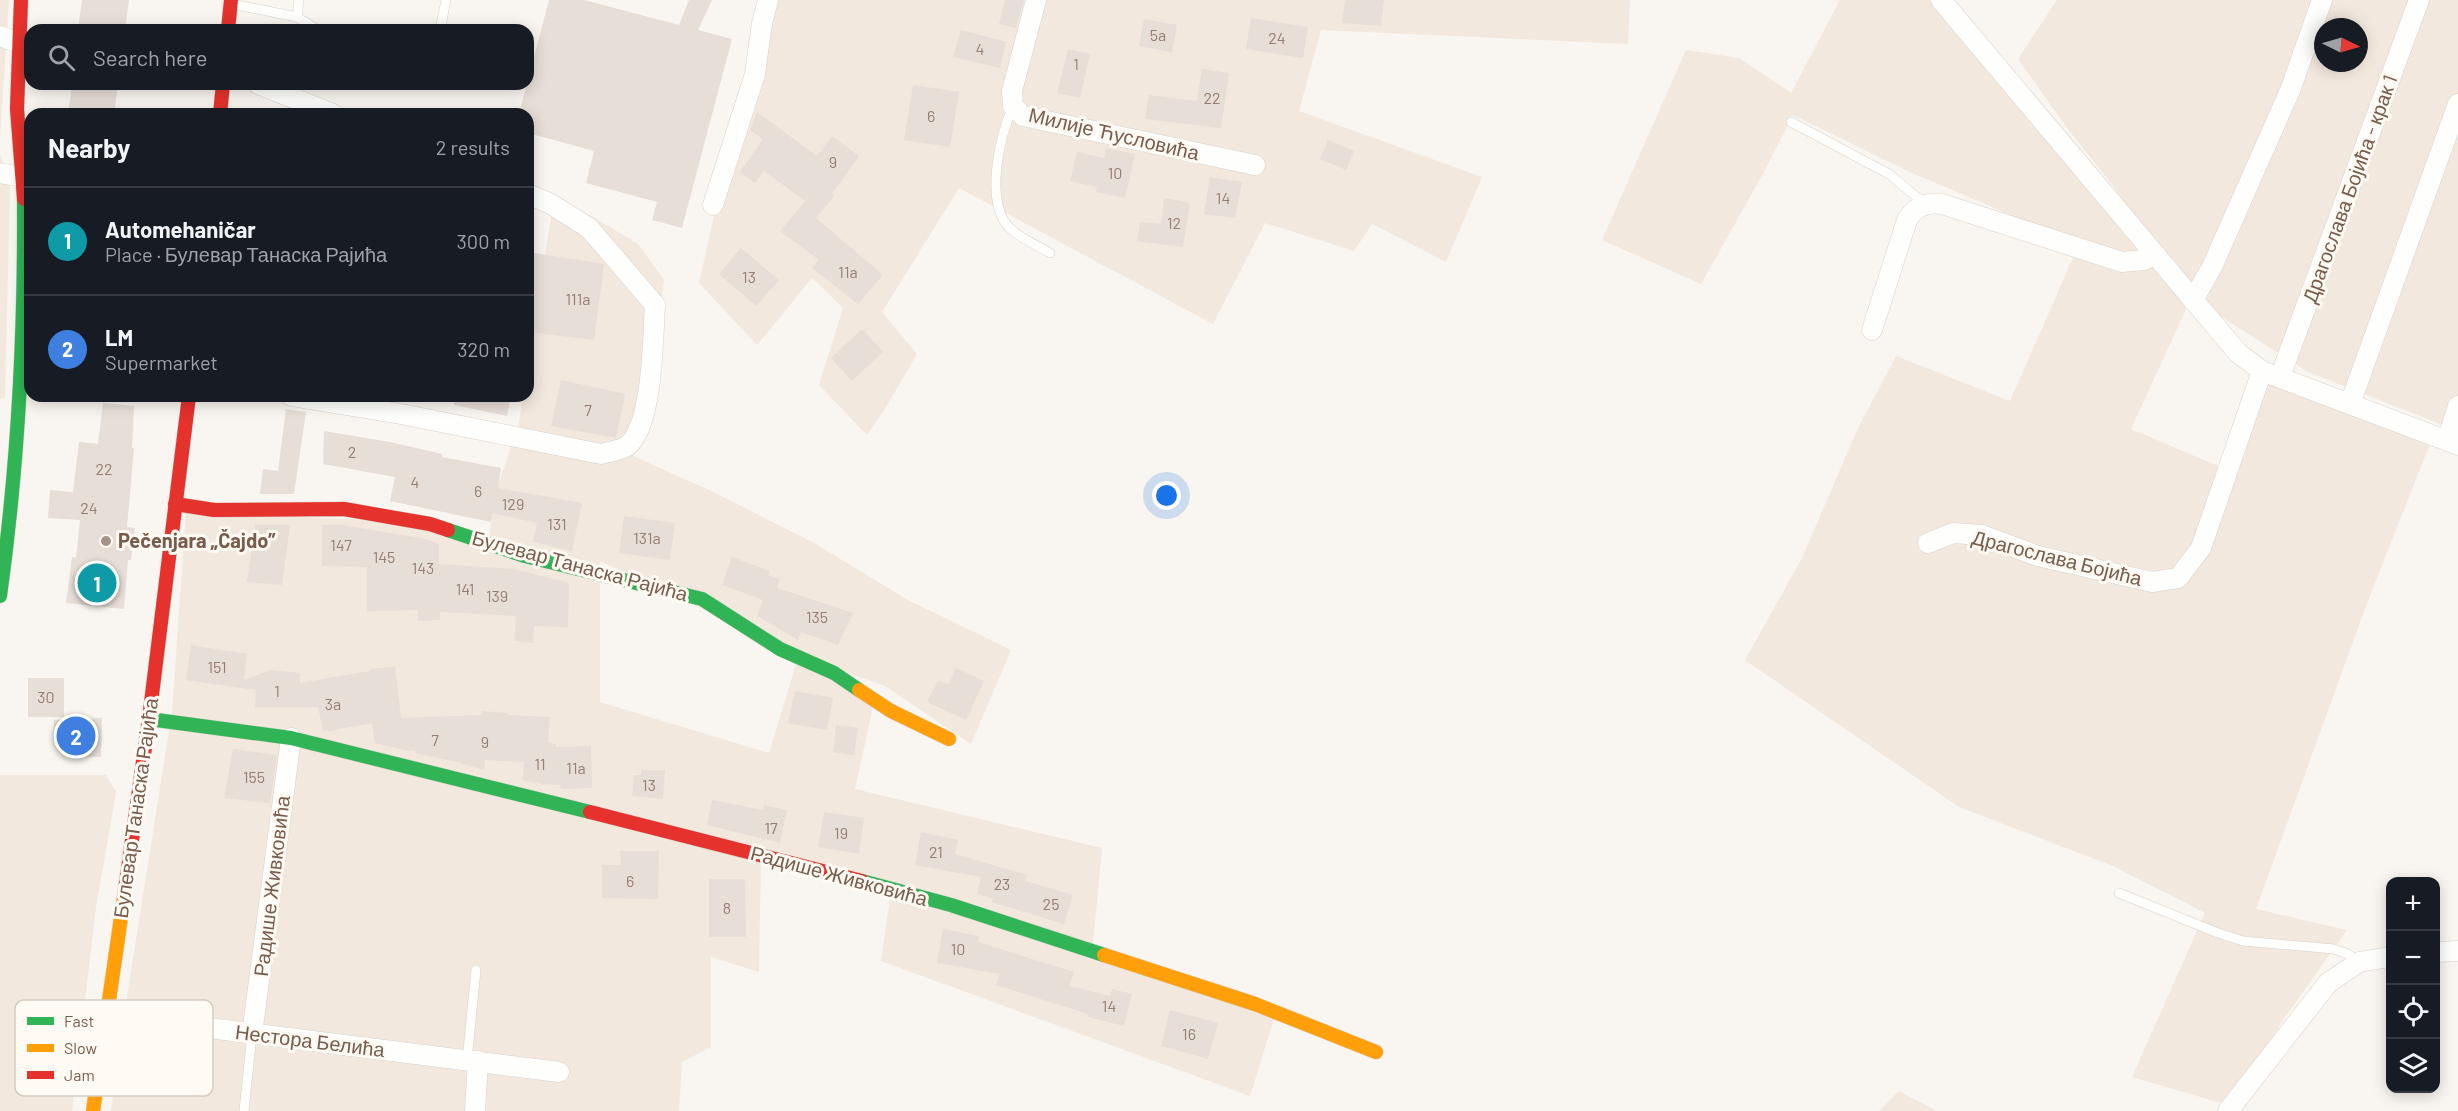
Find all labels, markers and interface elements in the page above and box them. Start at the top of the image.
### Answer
north arrow [2314,18,2368,72]
search box [24,24,534,90]
house number: 5a [1150,25,1166,44]
house number: 24 [1268,28,1286,47]
house number: 4 [976,39,984,58]
icon: search [45,41,78,74]
text: Search here [93,44,207,70]
house number: 1 [1073,54,1079,73]
street label: Драгослава Бојића - крак 1 [2297,71,2402,306]
house number: 22 [1203,88,1221,107]
street label: Милије Ћусловића [1027,102,1203,165]
house number: 6 [927,106,935,125]
text: Nearby [48,132,130,163]
text: 2 results [436,135,510,159]
house number: 9 [829,152,837,171]
house number: 10 [1108,163,1122,182]
house number: 14 [1216,188,1230,207]
house number: 12 [1167,213,1181,232]
text: Automehaničar [105,216,256,242]
text: 1 [64,229,71,253]
text: 300 m [457,229,510,253]
text: Place · Булевар Танаска Рајића [105,242,387,266]
house number: 11a [838,262,858,281]
house number: 13 [742,267,756,286]
house number: 111a [565,289,591,308]
text: LM [105,324,133,350]
text: 2 [62,337,73,361]
text: 320 m [457,337,510,361]
text: Supermarket [105,350,218,374]
house number: 7 [584,400,592,419]
house number: 2 [348,442,356,461]
house number: 22 [95,459,113,478]
house number: 4 [411,472,419,491]
house number: 6 [474,481,482,500]
your location [1152,481,1181,510]
house number: 129 [502,494,524,513]
house number: 24 [80,498,98,517]
house number: 131 [547,514,567,533]
street label: Драгослава Бојића [1970,524,2146,590]
street label: Булевар Танаска Рајића [470,525,692,606]
place label: Pečenjara „Čajdo” [118,528,276,552]
house number: 131a [633,528,661,547]
marker: Pečenjara „Čajdo” [99,534,113,548]
house number: 147 [330,535,352,554]
house number: 145 [373,547,395,566]
house number: 143 [412,558,434,577]
pin: 1 [78,560,116,606]
house number: 141 [456,579,474,598]
house number: 139 [486,586,508,605]
house number: 135 [806,607,828,626]
house number: 151 [208,657,226,676]
house number: 1 [274,681,280,700]
house number: 30 [37,687,55,706]
house number: 3a [325,694,341,713]
street label: Булевар Танаска Рајића [108,695,162,920]
pin: 2 [56,714,96,758]
house number: 7 [431,730,439,749]
house number: 9 [481,732,489,751]
house number: 11 [534,754,546,773]
house number: 11a [566,758,586,777]
house number: 155 [243,767,265,786]
house number: 13 [642,775,656,794]
street label: Радише Живковића [248,793,294,978]
house number: 17 [764,818,778,837]
house number: 19 [834,823,848,842]
street label: Радише Живковића [748,840,931,910]
house number: 21 [929,842,943,861]
house number: 6 [626,871,634,890]
house number: 23 [994,874,1010,893]
map controls [2386,877,2440,1093]
button: + [2386,877,2440,931]
house number: 25 [1043,894,1059,913]
house number: 8 [723,898,731,917]
button: − [2386,931,2440,985]
house number: 10 [951,939,965,958]
button: locate [2386,985,2440,1039]
house number: 14 [1102,996,1116,1015]
legend [15,1000,213,1096]
text: Fast [64,1011,94,1030]
street label: Нестора Белића [234,1019,387,1061]
house number: 16 [1182,1024,1196,1043]
text: Slow [64,1038,97,1057]
button: layers [2386,1039,2440,1093]
text: Jam [64,1065,95,1084]

